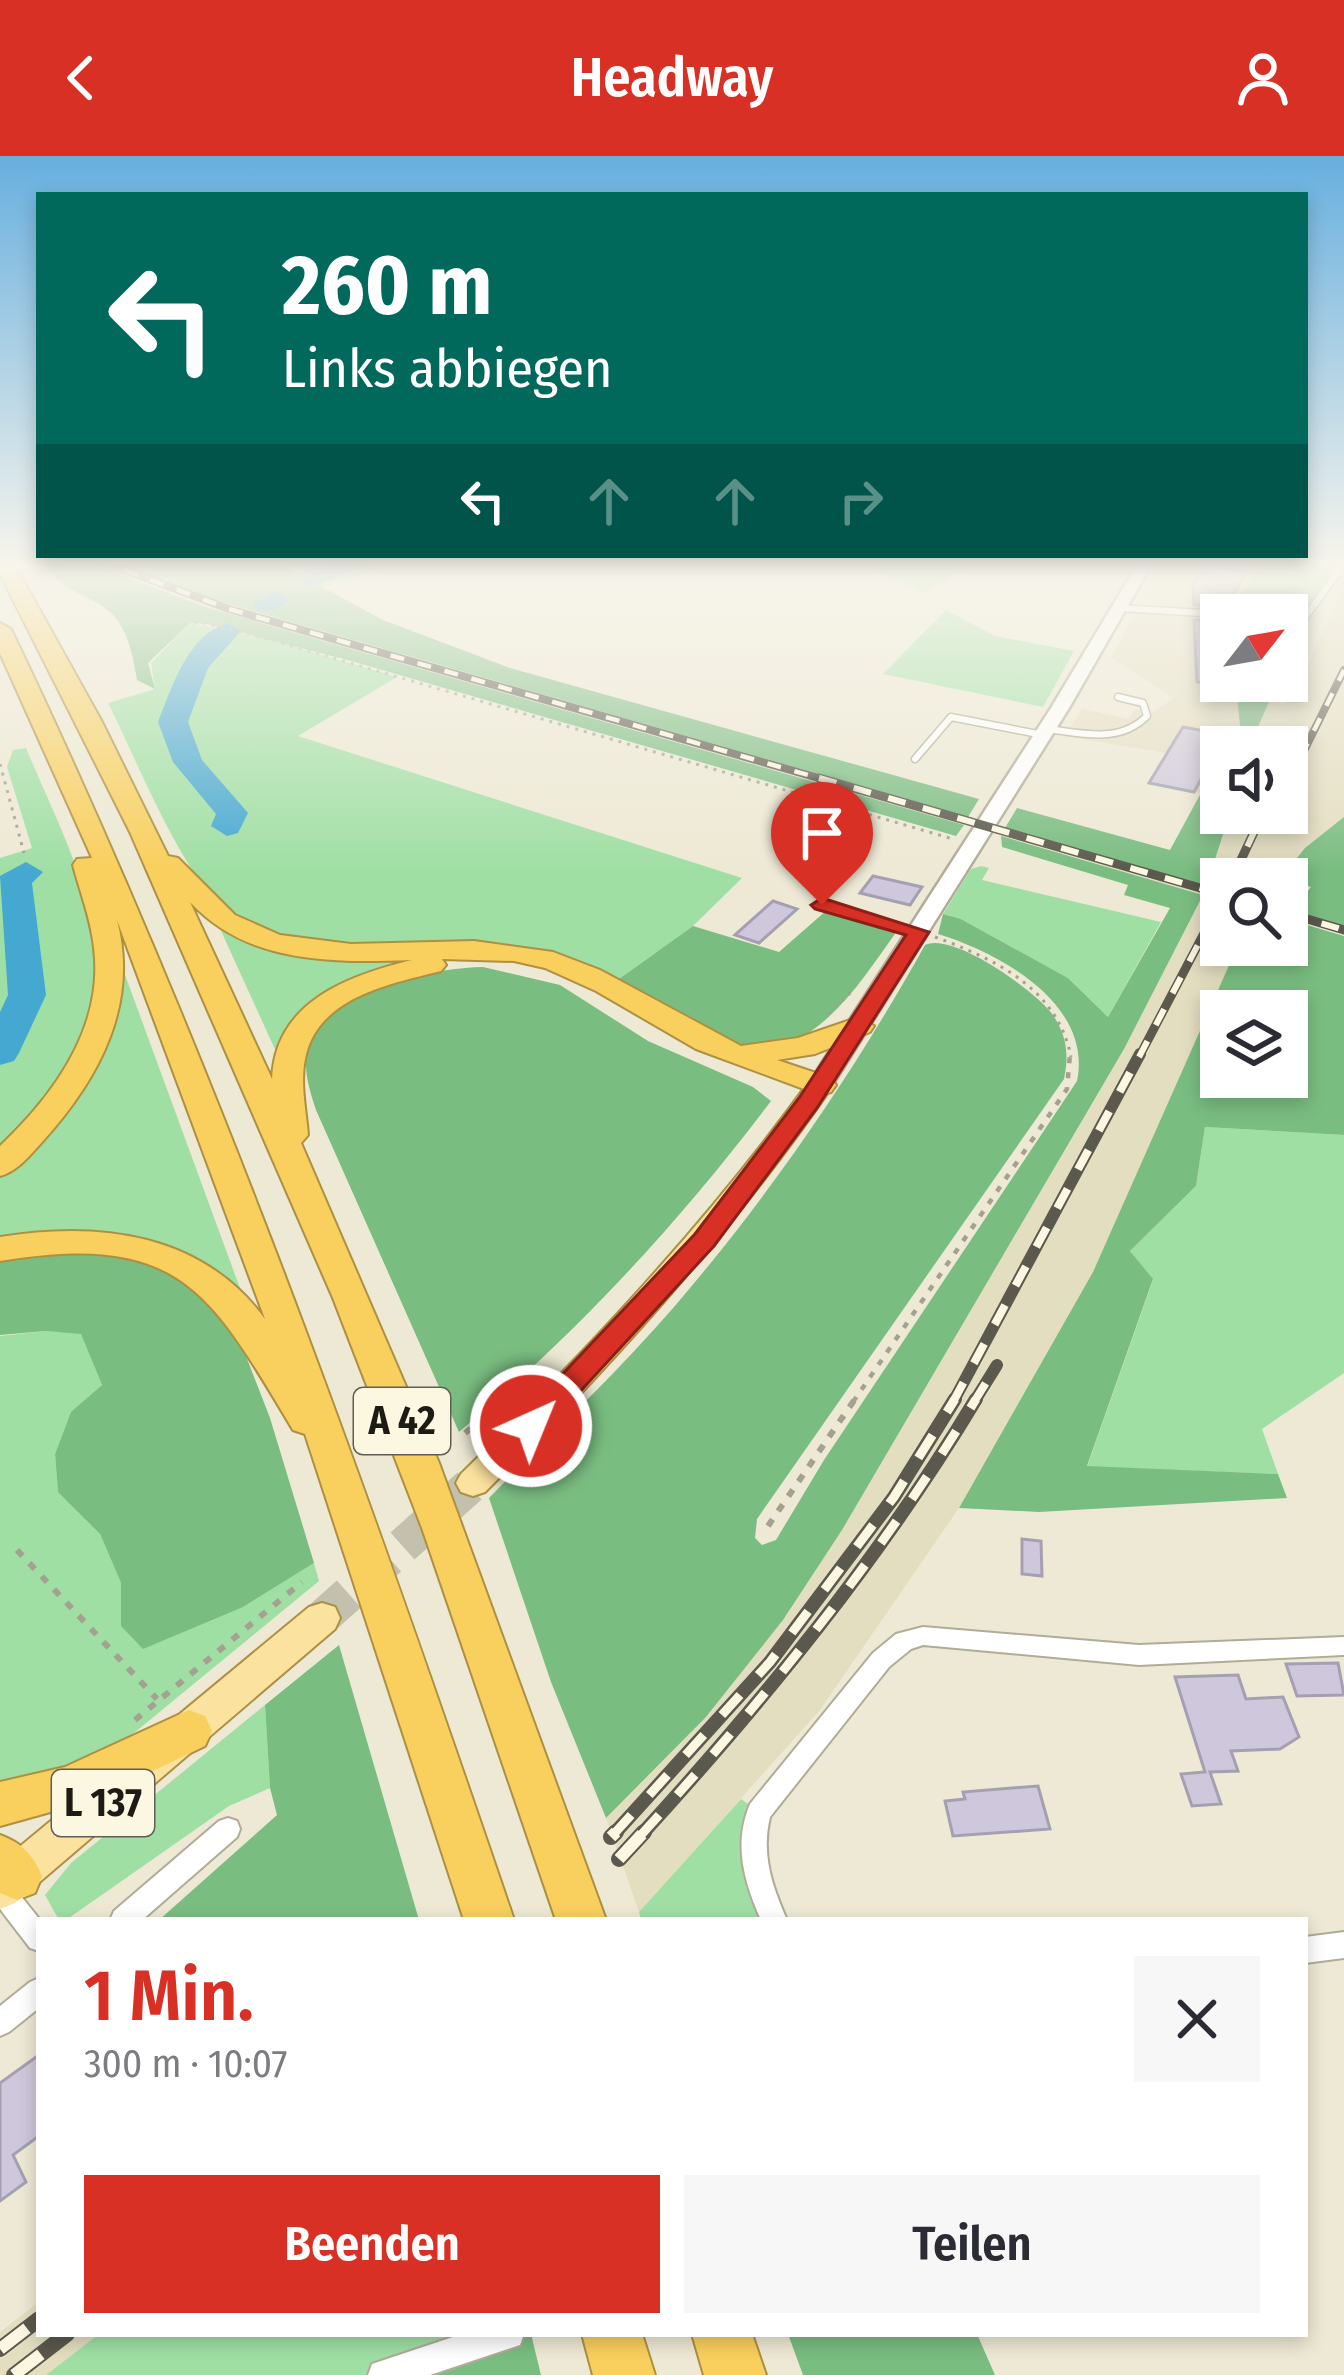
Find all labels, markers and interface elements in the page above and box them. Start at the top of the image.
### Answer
icon: back [48,45,114,111]
icon: person [1230,45,1296,111]
text: Headway [571,46,773,110]
text: 260 m [282,235,492,336]
icon: left [84,240,240,396]
text: Links abbiegen [282,337,612,401]
icon: left [450,468,516,534]
icon: ahead [576,468,642,534]
icon: ahead [702,468,768,534]
icon: right [828,468,894,534]
north arrow [1200,594,1308,702]
map controls [1200,594,1308,1098]
button: sound [1200,726,1308,834]
pin [771,782,873,905]
icon: arrive [789,800,855,866]
button: search [1200,858,1308,966]
button: layers [1200,990,1308,1098]
position arrow [468,1363,594,1489]
road number: A 42 [354,1388,450,1454]
road number: L 137 [52,1770,154,1836]
text: 1 Min. [84,1953,254,2039]
button: close [1134,1956,1260,2082]
text: 300 m · 10:07 [84,2041,287,2087]
button: Beenden [84,2175,660,2313]
button: Teilen [684,2175,1260,2313]

